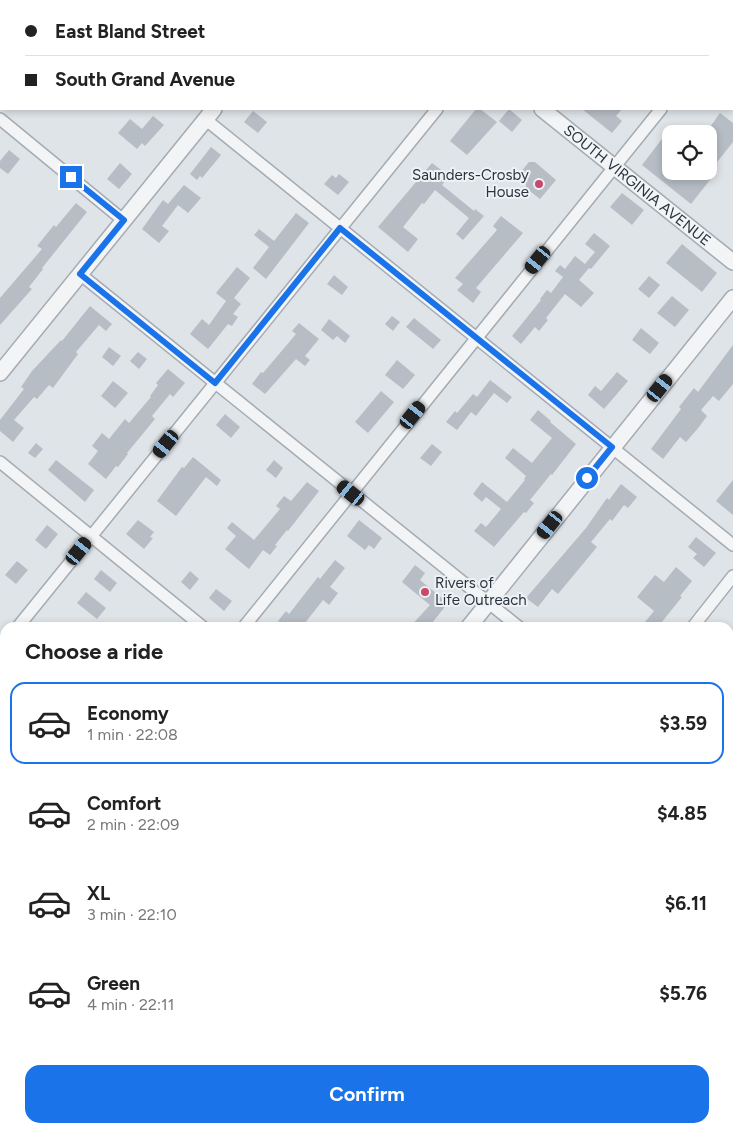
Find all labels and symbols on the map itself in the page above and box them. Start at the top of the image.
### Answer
street label: SOUTH VIRGINIA AVENUE [560,121,714,250]
route end [60,166,82,188]
place label: Saunders-Crosby House [412,166,529,201]
marker: Saunders-Crosby House [533,178,545,190]
car [522,244,553,276]
car [644,372,675,404]
car [397,399,428,431]
car [150,428,181,460]
route start [576,467,598,489]
car [334,478,367,508]
car [534,509,565,541]
car [63,535,94,567]
place label: Rivers of Life Outreach [435,574,527,609]
marker: Rivers of Life Outreach [419,586,431,598]

